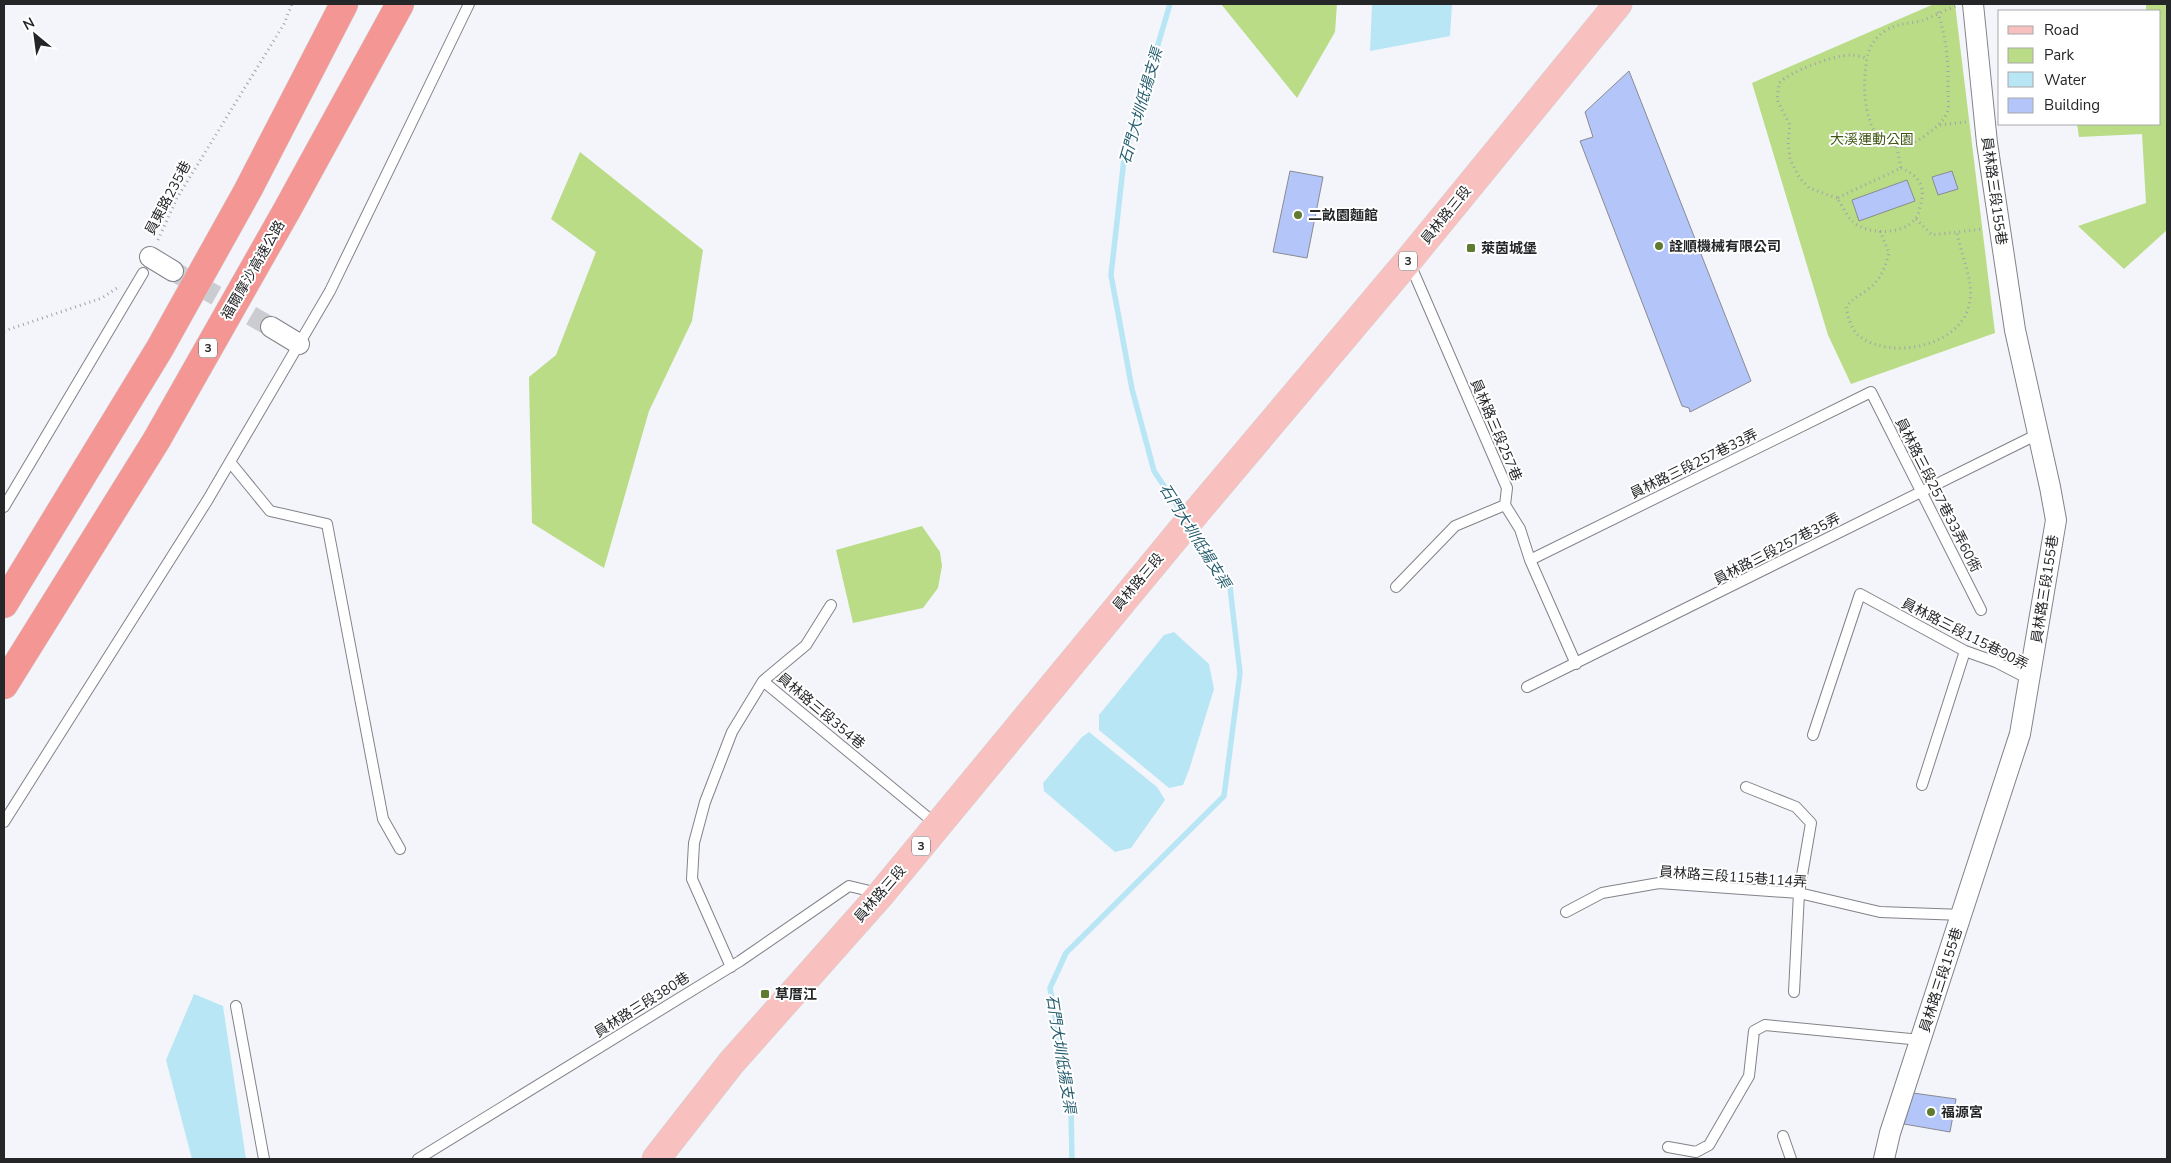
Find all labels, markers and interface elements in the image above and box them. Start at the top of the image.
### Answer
north arrow [10,10,60,60]
legend [1998,10,2161,125]
text: N [20,13,38,35]
text: Road [2044,20,2079,40]
water label: 石門大圳低揚支渠 [1115,44,1168,166]
text: Park [2044,45,2074,65]
text: Water [2044,70,2087,90]
text: Building [2044,95,2100,115]
park label: 大溪運動公園 [1830,130,1914,149]
street label: 員林路三段155巷 [1977,136,2011,246]
street label: 員東路235巷 [141,158,195,238]
street label: 員林路三段 [1417,182,1475,248]
place label: 二畝園麵館 [1308,206,1378,225]
marker: 二畝園麵館 [1292,209,1304,221]
street label: 福爾摩沙高速公路 [217,217,289,323]
place label: 詮順機械有限公司 [1669,237,1781,256]
place label: 萊茵城堡 [1481,239,1537,258]
marker: 詮順機械有限公司 [1653,240,1665,252]
marker: 萊茵城堡 [1465,242,1477,254]
road number: 3 [1399,252,1417,270]
road number: 3 [199,338,217,358]
street label: 員林路三段257巷 [1466,376,1526,484]
street label: 員林路三段257巷33弄60衖 [1891,415,1985,575]
street label: 員林路三段257巷33弄 [1627,425,1761,503]
water label: 石門大圳低揚支渠 [1155,480,1236,594]
street label: 員林路三段257巷35弄 [1710,509,1844,589]
street label: 員林路三段155巷 [2027,534,2063,644]
street label: 員林路三段 [1108,549,1168,615]
street label: 員林路三段115巷90弄 [1898,594,2032,674]
street label: 員林路三段354巷 [773,669,869,753]
road number: 3 [912,836,930,856]
street label: 員林路三段 [850,861,910,927]
street label: 員林路三段115巷114弄 [1658,862,1808,892]
street label: 員林路三段155巷 [1915,925,1967,1035]
street label: 員林路三段380巷 [591,968,693,1042]
place label: 草厝江 [775,985,817,1004]
marker: 草厝江 [759,988,771,1000]
water label: 石門大圳低揚支渠 [1042,993,1081,1117]
place label: 福源宮 [1941,1103,1983,1122]
marker: 福源宮 [1925,1106,1937,1118]

